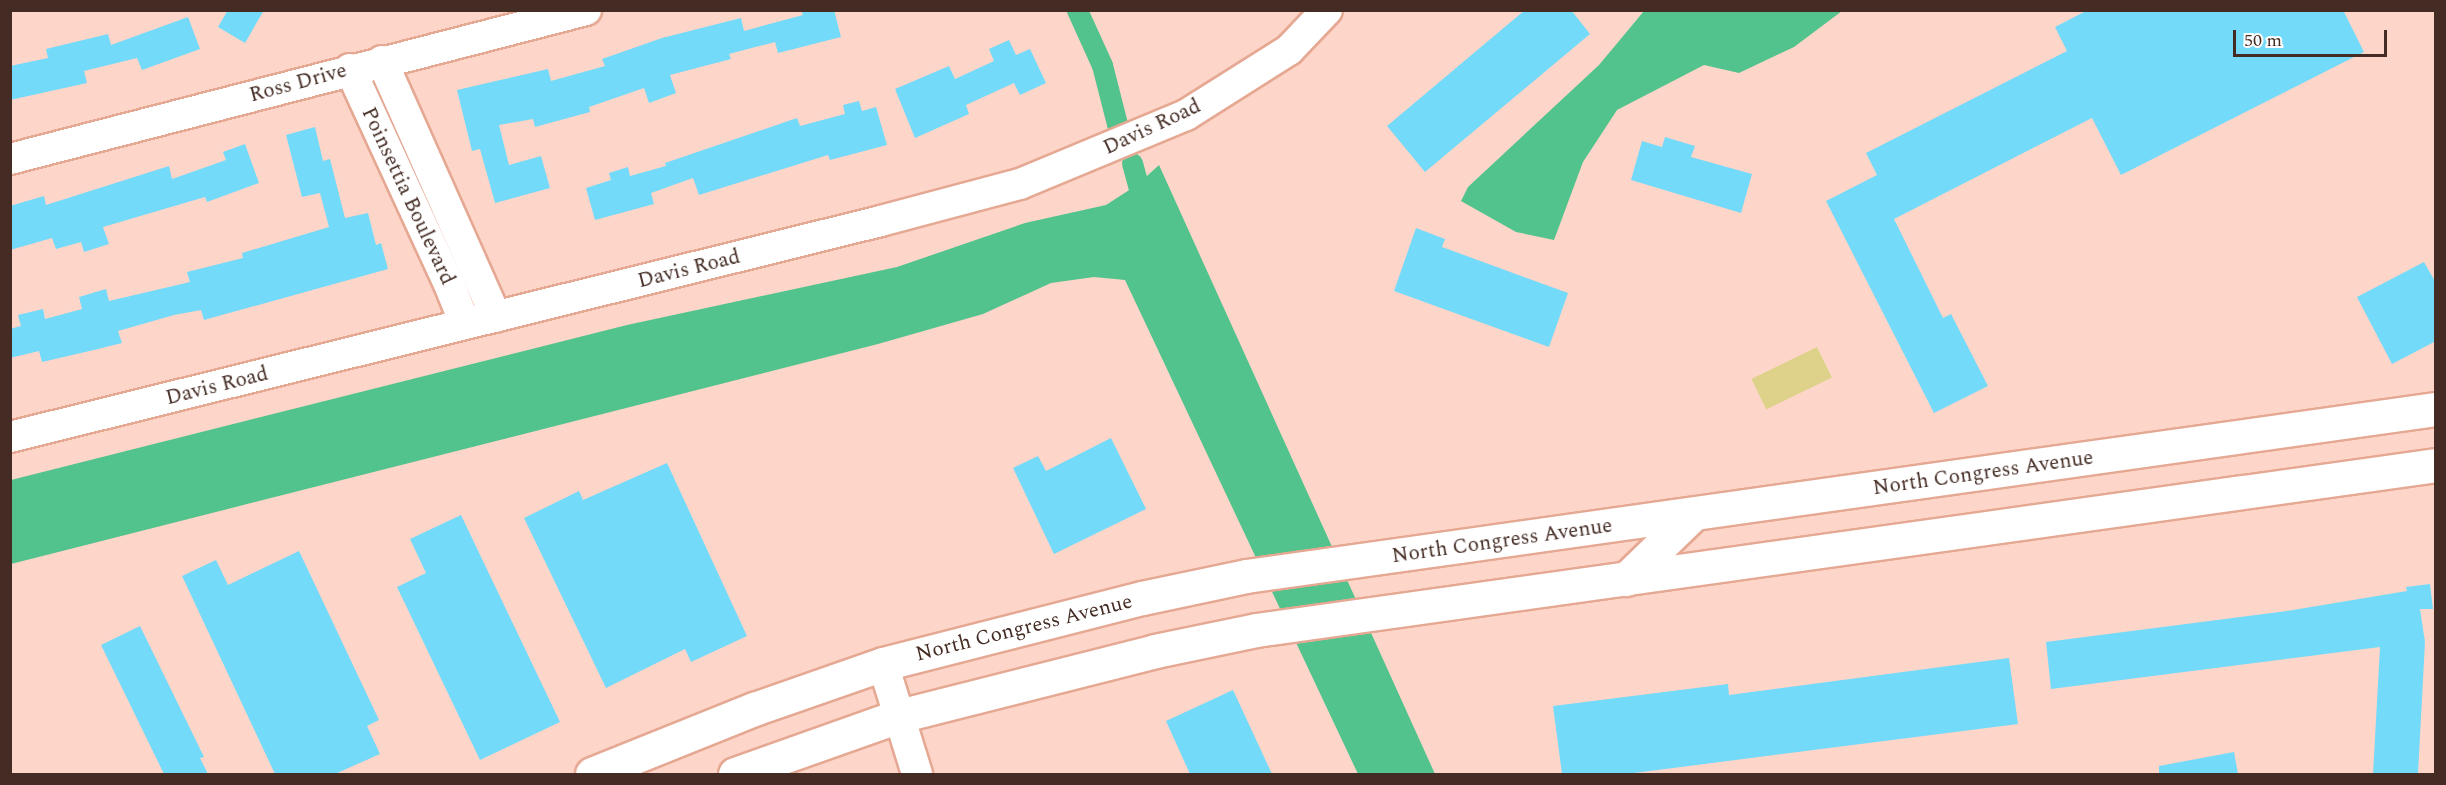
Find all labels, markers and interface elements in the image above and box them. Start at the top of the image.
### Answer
scale bar [2236,18,2390,56]
text: 50 m [2244,27,2282,54]
street label: Ross Drive [247,58,349,108]
street label: Davis Road [1099,93,1205,161]
street label: Poinsettia Boulevard [356,103,460,289]
street label: Davis Road [635,244,743,294]
street label: Davis Road [163,361,271,411]
street label: North Congress Avenue [1871,445,2095,501]
street label: North Congress Avenue [1390,513,1614,569]
street label: North Congress Avenue [913,589,1135,667]

